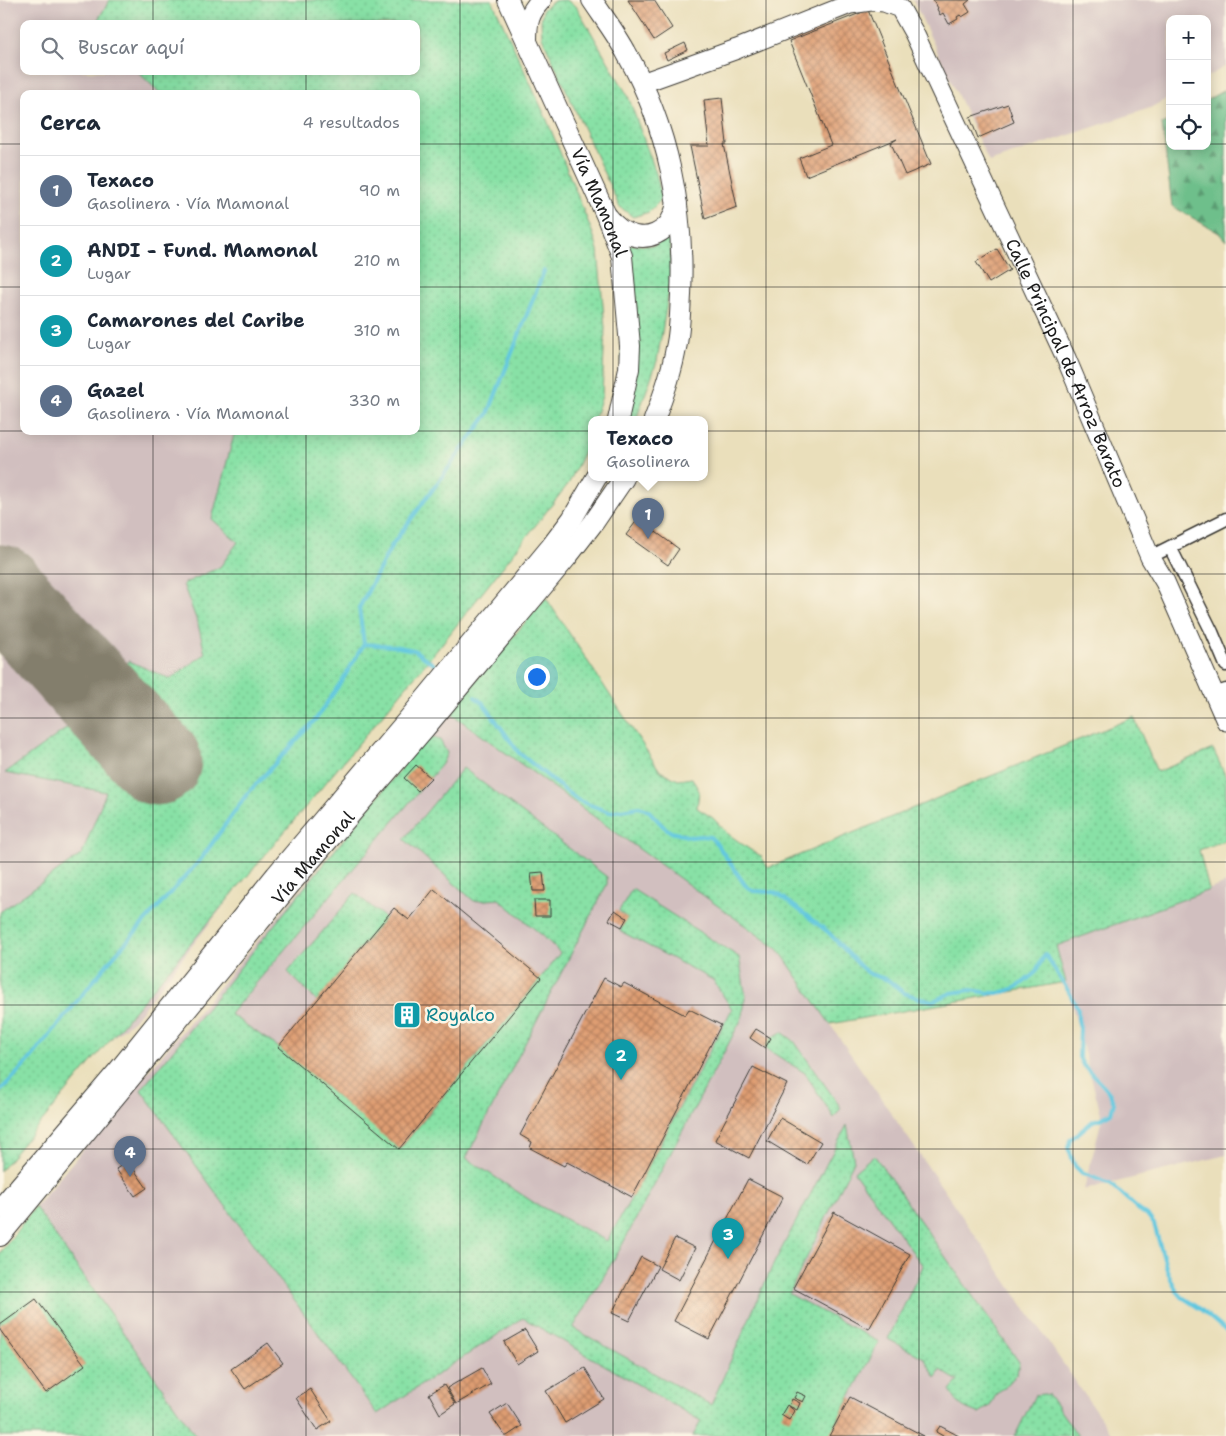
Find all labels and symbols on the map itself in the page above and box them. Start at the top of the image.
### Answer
street label: Vía Mamonal [565,144,633,261]
street label: Calle Principal de Arroz Barato [1000,235,1132,492]
pin: 1 [632,498,664,539]
your location [524,664,550,690]
street label: Vía Mamonal [266,805,361,910]
building icon: Royalco [392,1000,422,1030]
place label: Royalco [426,1003,495,1027]
pin: 2 [605,1039,637,1080]
pin: 4 [114,1136,146,1177]
pin: 3 [712,1218,744,1259]

